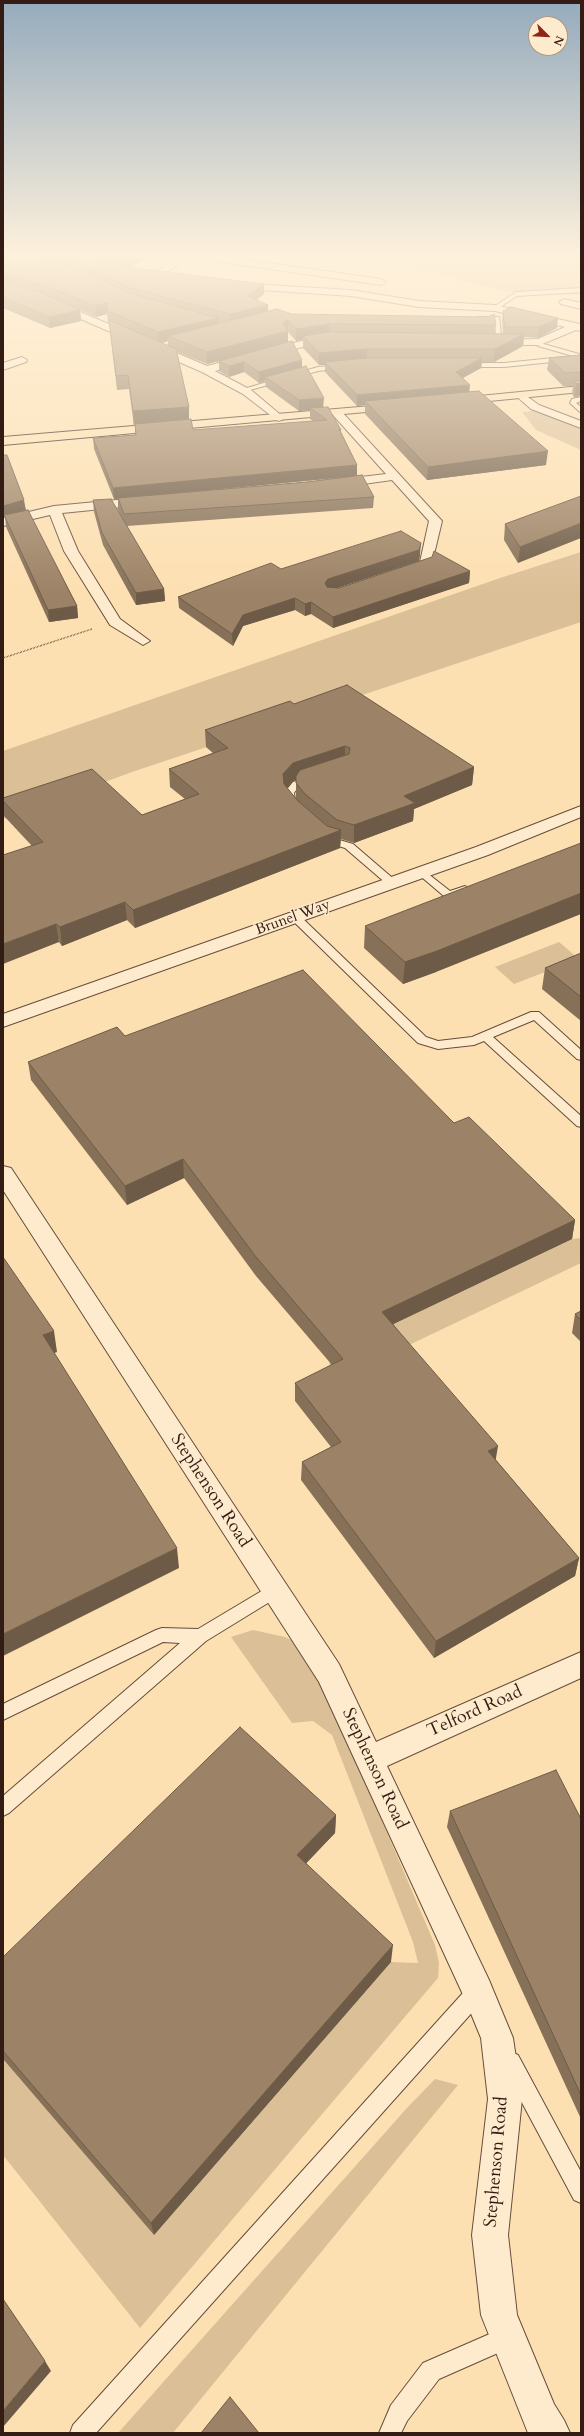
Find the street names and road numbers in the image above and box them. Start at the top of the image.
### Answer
street label: Brunel Way [253,896,333,940]
street label: Stephenson Road [165,1430,255,1552]
street label: Telford Road [424,1681,526,1743]
street label: Stephenson Road [337,1705,411,1833]
street label: Stephenson Road [481,2096,513,2228]

